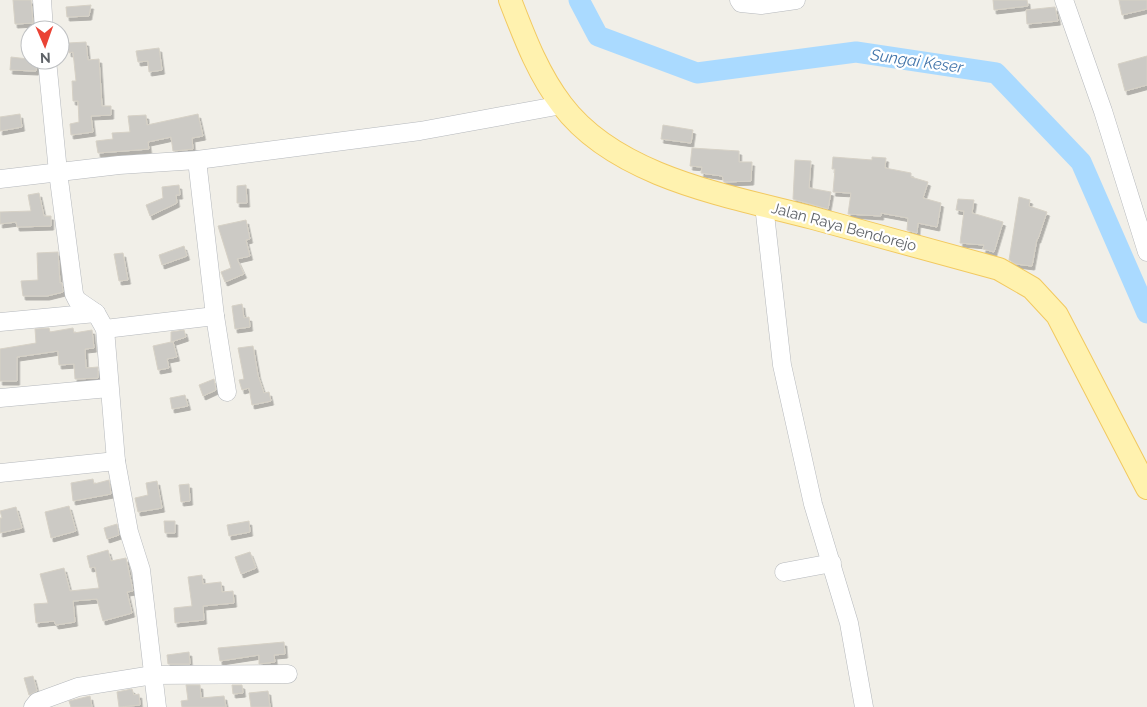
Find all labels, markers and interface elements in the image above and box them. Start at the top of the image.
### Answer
north arrow [20,20,70,70]
water label: Sungai Keser [869,45,965,77]
text: N [40,50,51,66]
street label: Jalan Raya Bendorejo [769,199,919,255]

